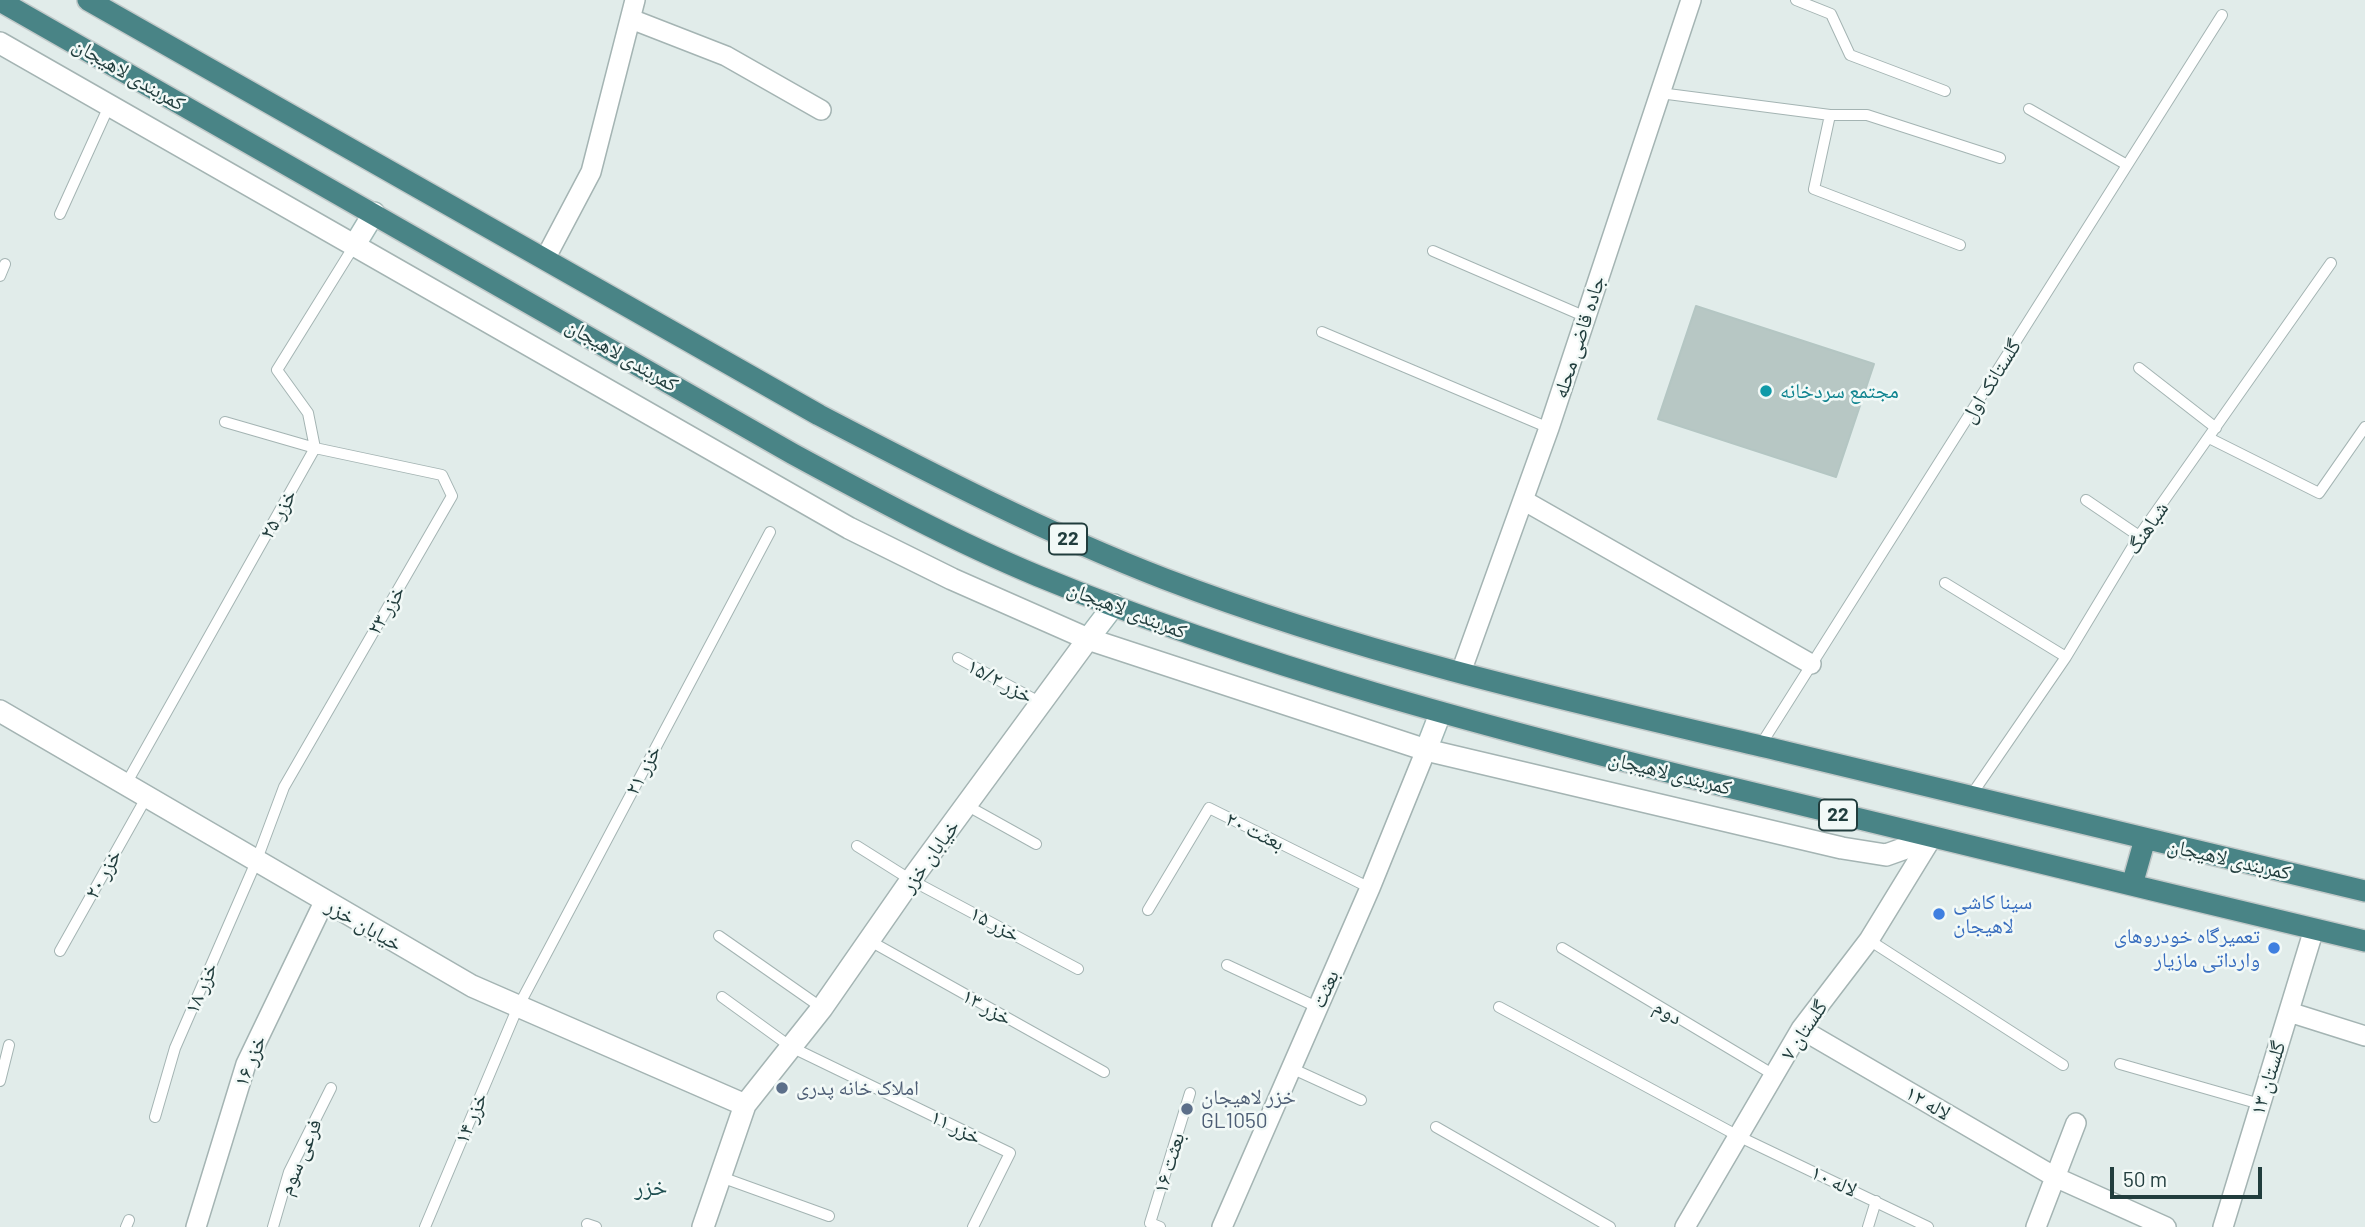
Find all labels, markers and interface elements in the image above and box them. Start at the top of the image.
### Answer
street label: کمربندی لاهیجان [68,32,190,116]
street label: جاده قاضی محله [1547,272,1611,402]
street label: کمربندی لاهیجان [561,313,683,397]
street label: گلستانک اول [1955,334,2027,428]
place label: مجتمع سردخانه [1780,378,1899,404]
marker: مجتمع سردخانه [1758,383,1774,399]
street label: خزر ۲۵ [254,485,302,543]
street label: شباهنگ [2120,497,2174,559]
road number: 22 [1049,524,1087,554]
street label: کمربندی لاهیجان [1064,576,1190,644]
street label: خزر ۲۳ [362,581,410,639]
street label: خزر ۱۵/۲ [963,653,1037,709]
street label: خزر ۲۱ [619,741,667,799]
street label: کمربندی لاهیجان [1606,746,1734,800]
road number: 22 [1819,800,1857,830]
street label: بعثت ۲۰ [1222,806,1288,856]
street label: خیابان خزر [895,815,965,897]
street label: کمربندی لاهیجان [2165,833,2293,885]
street label: خزر ۲۰ [79,845,127,903]
place label: سینا کاشی لاهیجان [1953,889,2032,939]
street label: خیابان خزر [321,893,407,957]
street label: خزر ۱۵ [966,900,1024,948]
marker: سینا کاشی لاهیجان [1931,906,1947,922]
place label: تعمیرگاه خودروهای وارداتی مازیار [2114,923,2260,973]
marker: تعمیرگاه خودروهای وارداتی مازیار [2266,940,2282,956]
street label: خزر ۱۸ [179,959,223,1017]
street label: بعثت [1306,966,1344,1012]
street label: خزر ۱۳ [958,983,1016,1031]
street label: دوم [1649,994,1687,1030]
street label: گلستان ۷ [1775,995,1833,1065]
street label: خزر ۱۶ [228,1032,272,1090]
street label: گلستان ۱۳ [2245,1038,2291,1118]
place label: املاک خانه پدری [796,1075,919,1101]
marker: املاک خانه پدری [774,1080,790,1096]
street label: لاله ۱۲ [1901,1080,1955,1126]
place label: خزر لاهیجان GL1050 [1201,1084,1296,1134]
street label: خزر ۱۴ [449,1089,493,1147]
marker: خزر لاهیجان GL1050 [1179,1101,1195,1117]
street label: خزر ۱۱ [927,1104,985,1150]
street label: فرعی سوم [273,1115,327,1199]
street label: بعثت ۱۶ [1148,1130,1190,1196]
scale bar [2113,1154,2265,1198]
street label: لاله ۱۰ [1807,1159,1861,1203]
text: 50 m [2123,1166,2167,1191]
district label: خزر [635,1173,667,1201]

